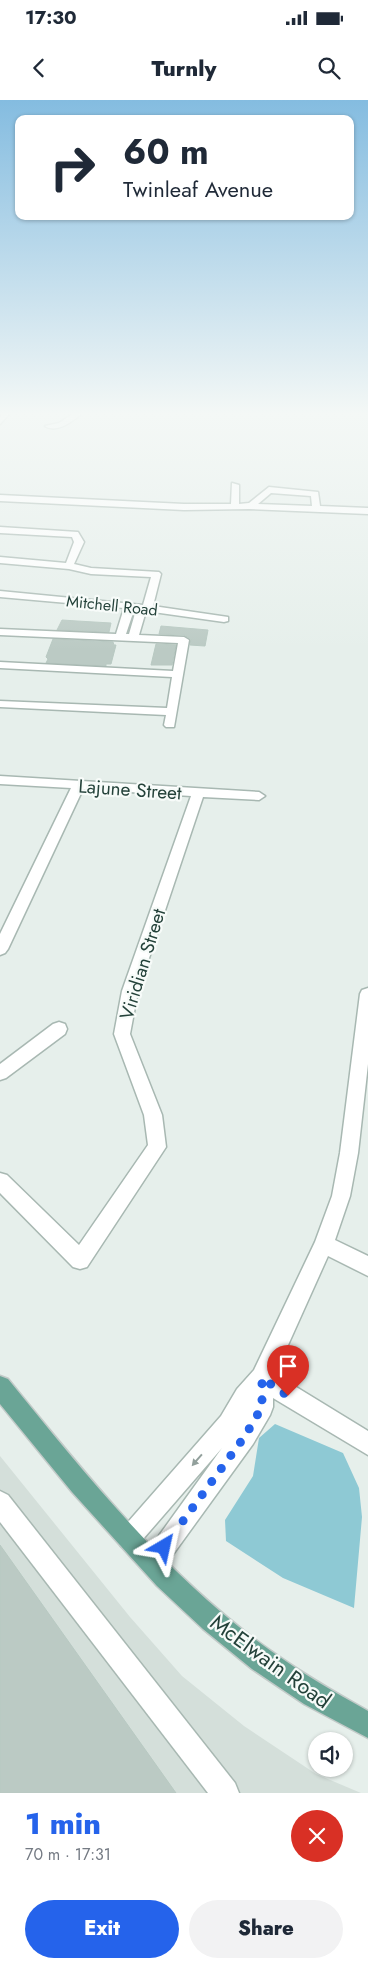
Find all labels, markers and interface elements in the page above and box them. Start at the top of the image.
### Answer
text: 17:30 [25,4,77,31]
text: Turnly [152,52,216,84]
icon: back [25,54,53,82]
icon: search [315,54,343,82]
text: 60 m [123,127,209,177]
icon: right [40,135,105,200]
text: Twinleaf Avenue [123,173,273,205]
street label: Mitchell Road [65,589,159,622]
street label: Lajune Street [78,772,183,807]
street label: Viridian Street [113,905,172,1023]
pin [267,1345,309,1396]
icon: arrive [274,1352,302,1380]
one-way arrow [191,1454,203,1466]
position arrow [137,1520,189,1572]
street label: McElwain Road [204,1606,338,1716]
map controls [308,1732,353,1777]
button: sound [308,1732,353,1777]
text: 1 min [25,1802,101,1845]
button: close [291,1810,343,1862]
text: 70 m · 17:31 [25,1843,111,1866]
button: Exit [25,1900,179,1958]
button: Share [189,1900,343,1958]

